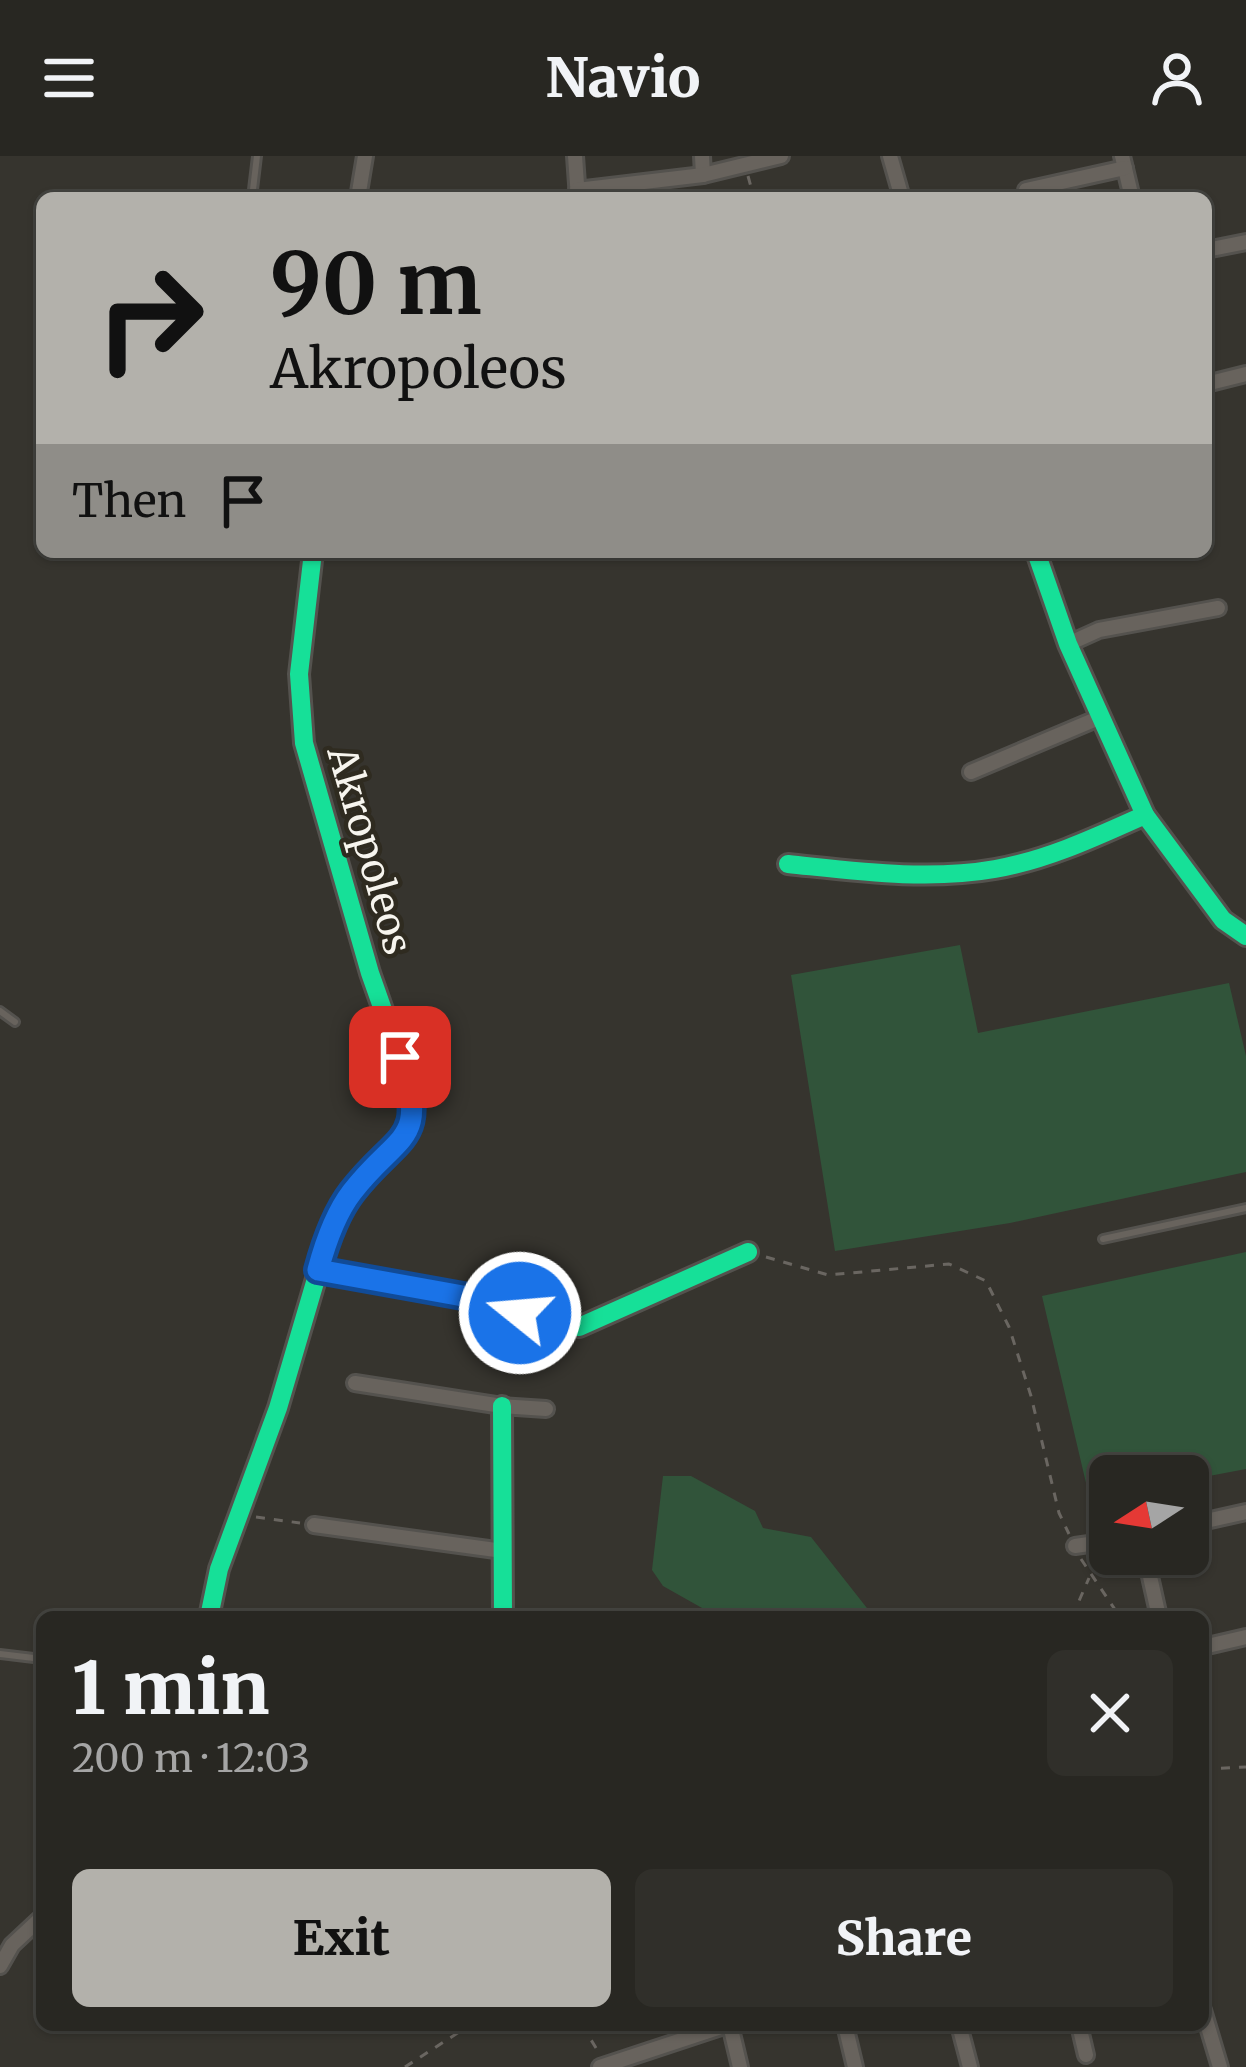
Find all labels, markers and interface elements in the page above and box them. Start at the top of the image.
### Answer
text: Navio [546,44,700,112]
icon: menu [36,45,102,111]
icon: person [1144,45,1210,111]
text: 90 m [270,231,482,337]
icon: right [72,240,228,396]
text: Akropoleos [270,335,567,403]
icon: arrive [210,468,276,534]
text: Then [72,473,186,529]
street label: Akropoleos [316,739,423,960]
pin [349,1006,451,1108]
icon: arrive [367,1024,433,1090]
position arrow [457,1250,583,1376]
north arrow [1089,1455,1209,1575]
map controls [1089,1455,1209,1575]
text: 1 min [72,1643,269,1734]
button: close [1047,1650,1173,1776]
text: 200 m · 12:03 [72,1734,310,1783]
button: Exit [72,1869,611,2007]
button: Share [635,1869,1173,2007]

